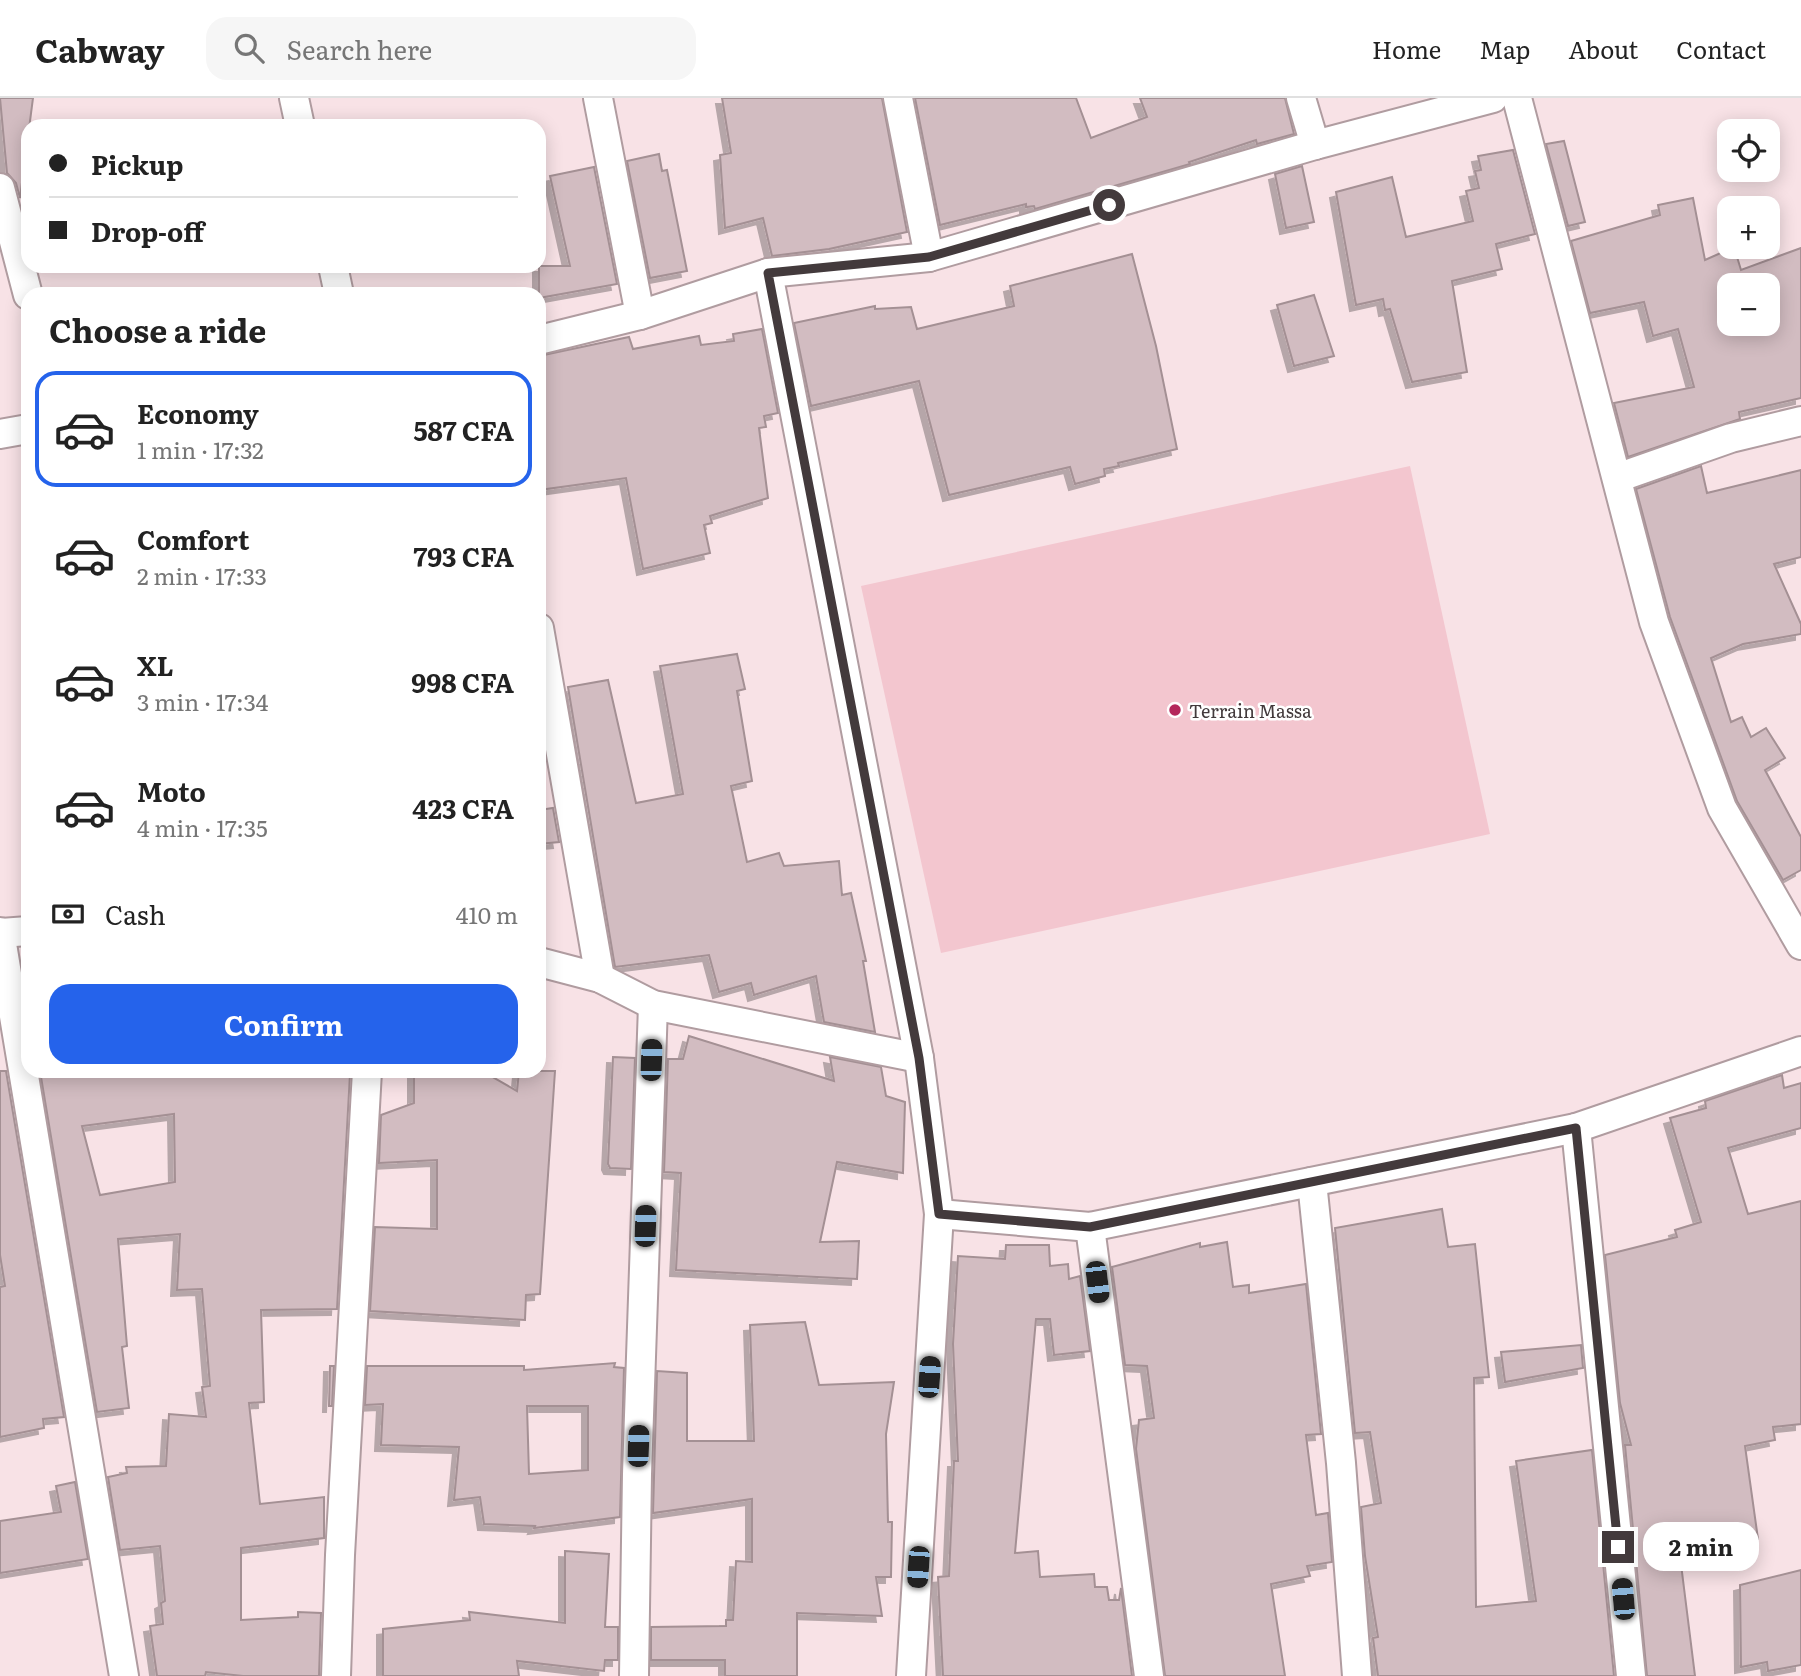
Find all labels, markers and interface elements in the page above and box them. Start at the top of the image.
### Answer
search box [206,17,696,80]
text: Cabway [35,24,164,73]
icon: search [230,29,268,67]
text: Search here [286,29,432,68]
text: Home [1372,31,1441,66]
text: Map [1479,31,1530,66]
text: About [1568,31,1638,66]
text: Contact [1676,31,1766,66]
map controls [1717,119,1780,336]
button: locate [1717,119,1780,182]
text: Pickup [91,144,183,183]
route start [1093,189,1125,221]
button: + [1717,196,1780,259]
text: Drop-off [91,211,204,250]
button: − [1717,273,1780,336]
text: Choose a ride [49,305,266,353]
text: Economy [137,393,259,432]
icon: car [53,398,116,461]
text: 587 CFA [413,410,514,449]
text: 1 min · 17:32 [137,432,264,466]
text: Comfort [137,519,249,558]
icon: car [53,524,116,587]
text: 793 CFA [413,536,514,575]
text: 2 min · 17:33 [137,558,267,592]
text: XL [137,645,174,684]
icon: car [53,650,116,713]
text: 998 CFA [411,662,514,701]
text: 3 min · 17:34 [137,684,268,718]
place label: Terrain Massa [1189,697,1312,724]
marker: Terrain Massa [1167,702,1183,718]
text: Moto [137,771,206,810]
icon: car [53,776,116,839]
text: 423 CFA [412,788,514,827]
text: 4 min · 17:35 [137,810,268,844]
text: Cash [105,894,166,933]
icon: cash [49,895,87,933]
text: 410 m [456,897,518,931]
button: Confirm [49,984,518,1064]
car [640,1039,663,1081]
car [634,1205,657,1247]
car [1085,1260,1110,1304]
car [918,1355,941,1399]
car [627,1425,650,1467]
callout: 2 min [1642,1522,1758,1572]
text: 2 min [1669,1529,1733,1563]
route end [1602,1531,1634,1563]
car [907,1545,930,1589]
car [1611,1577,1636,1621]

